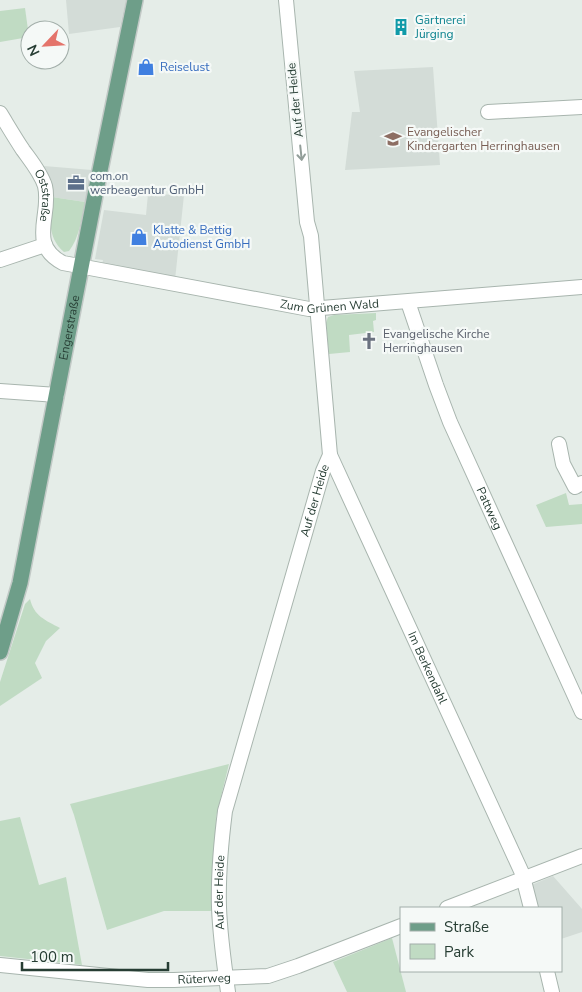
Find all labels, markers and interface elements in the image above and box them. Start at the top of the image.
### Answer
place label: Gärtnerei Jürging [414,12,465,42]
building icon: Gärtnerei Jürging [391,17,411,37]
north arrow [20,20,70,70]
text: N [23,42,44,59]
shop icon: Reiselust [136,57,156,77]
place label: Reiselust [160,59,210,75]
street label: Auf der Heide [283,62,307,138]
place label: Evangelischer Kindergarten Herringhausen [407,124,560,154]
school or university icon: Evangelischer Kindergarten Herringhausen [383,129,403,149]
one-way arrow [296,145,306,161]
street label: Oststraße [30,166,54,223]
place label: com.on werbeagentur GmbH [90,168,204,198]
office icon: com.on werbeagentur GmbH [66,173,86,193]
place label: Klatte & Bettig Autodienst GmbH [153,222,250,252]
shop icon: Klatte & Bettig Autodienst GmbH [129,227,149,247]
street label: Engerstraße [55,294,83,361]
street label: Zum Grünen Wald [279,295,379,317]
place label: Evangelische Kirche Herringhausen [383,326,490,356]
church icon: Evangelische Kirche Herringhausen [359,331,379,351]
street label: Auf der Heide [296,461,333,539]
street label: Pattweg [473,484,506,532]
street label: Im Berkendahl [404,629,451,707]
street label: Auf der Heide [211,854,228,931]
legend [400,907,562,972]
text: Straße [444,917,489,937]
scale bar [22,940,169,972]
text: Park [444,942,474,962]
text: 100 m [30,947,74,967]
street label: Rüterweg [177,970,231,988]

